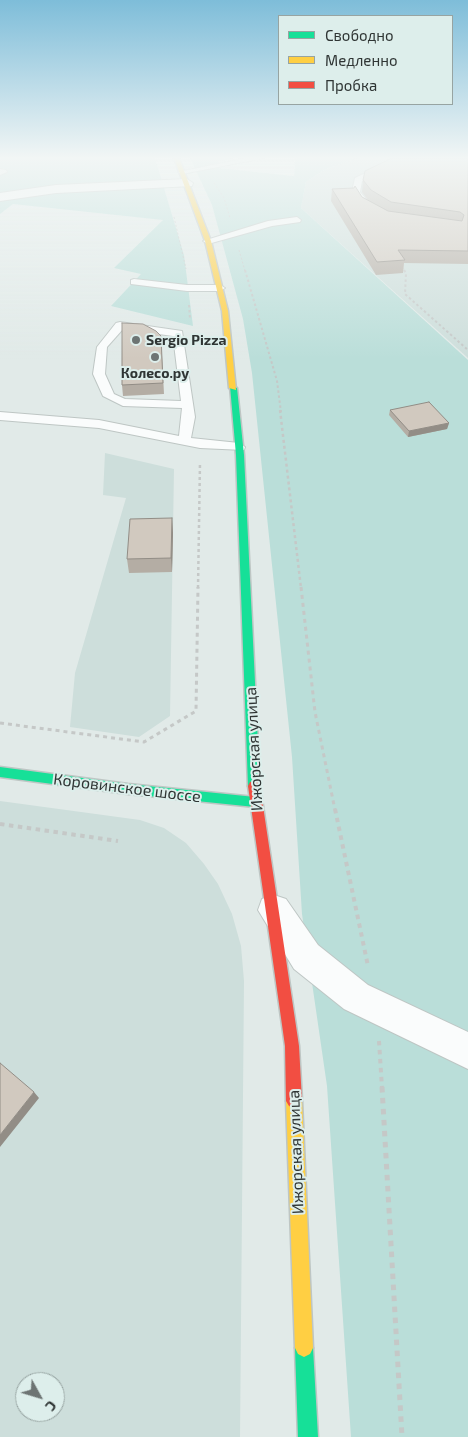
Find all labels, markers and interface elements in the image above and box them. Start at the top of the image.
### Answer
legend [278,15,453,105]
text: Свободно [325,26,394,44]
text: Медленно [325,51,398,69]
text: Пробка [325,76,377,94]
place label: Sergio Pizza [146,332,227,348]
marker: Sergio Pizza [130,334,142,346]
marker: Колесо.ру [149,351,161,363]
place label: Колесо.ру [121,365,189,381]
street label: Ижорская улица [241,686,267,812]
street label: Коровинское шоссе [52,769,202,807]
street label: Ижорская улица [284,1090,308,1214]
north arrow [15,1372,65,1422]
text: С [42,1398,60,1415]

